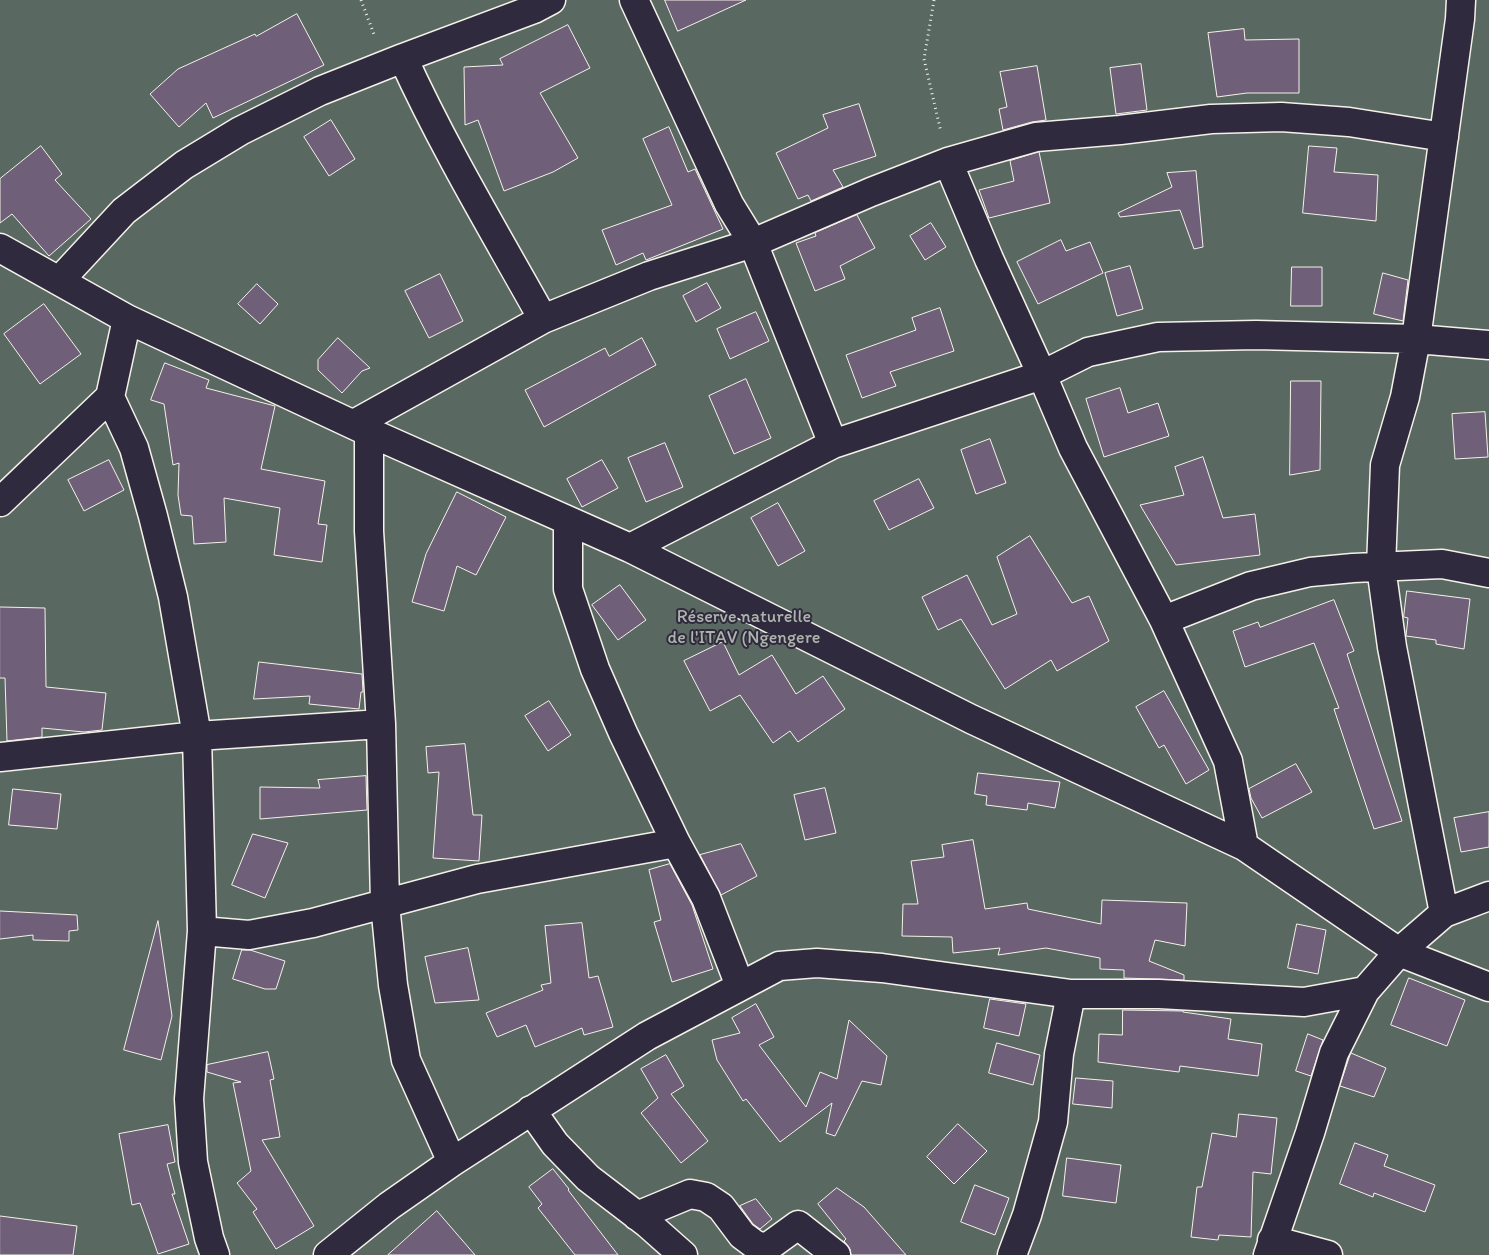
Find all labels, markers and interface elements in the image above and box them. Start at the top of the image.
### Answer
park label: Réserve naturelle de l'ITAV (Ngengere [668,606,820,649]

